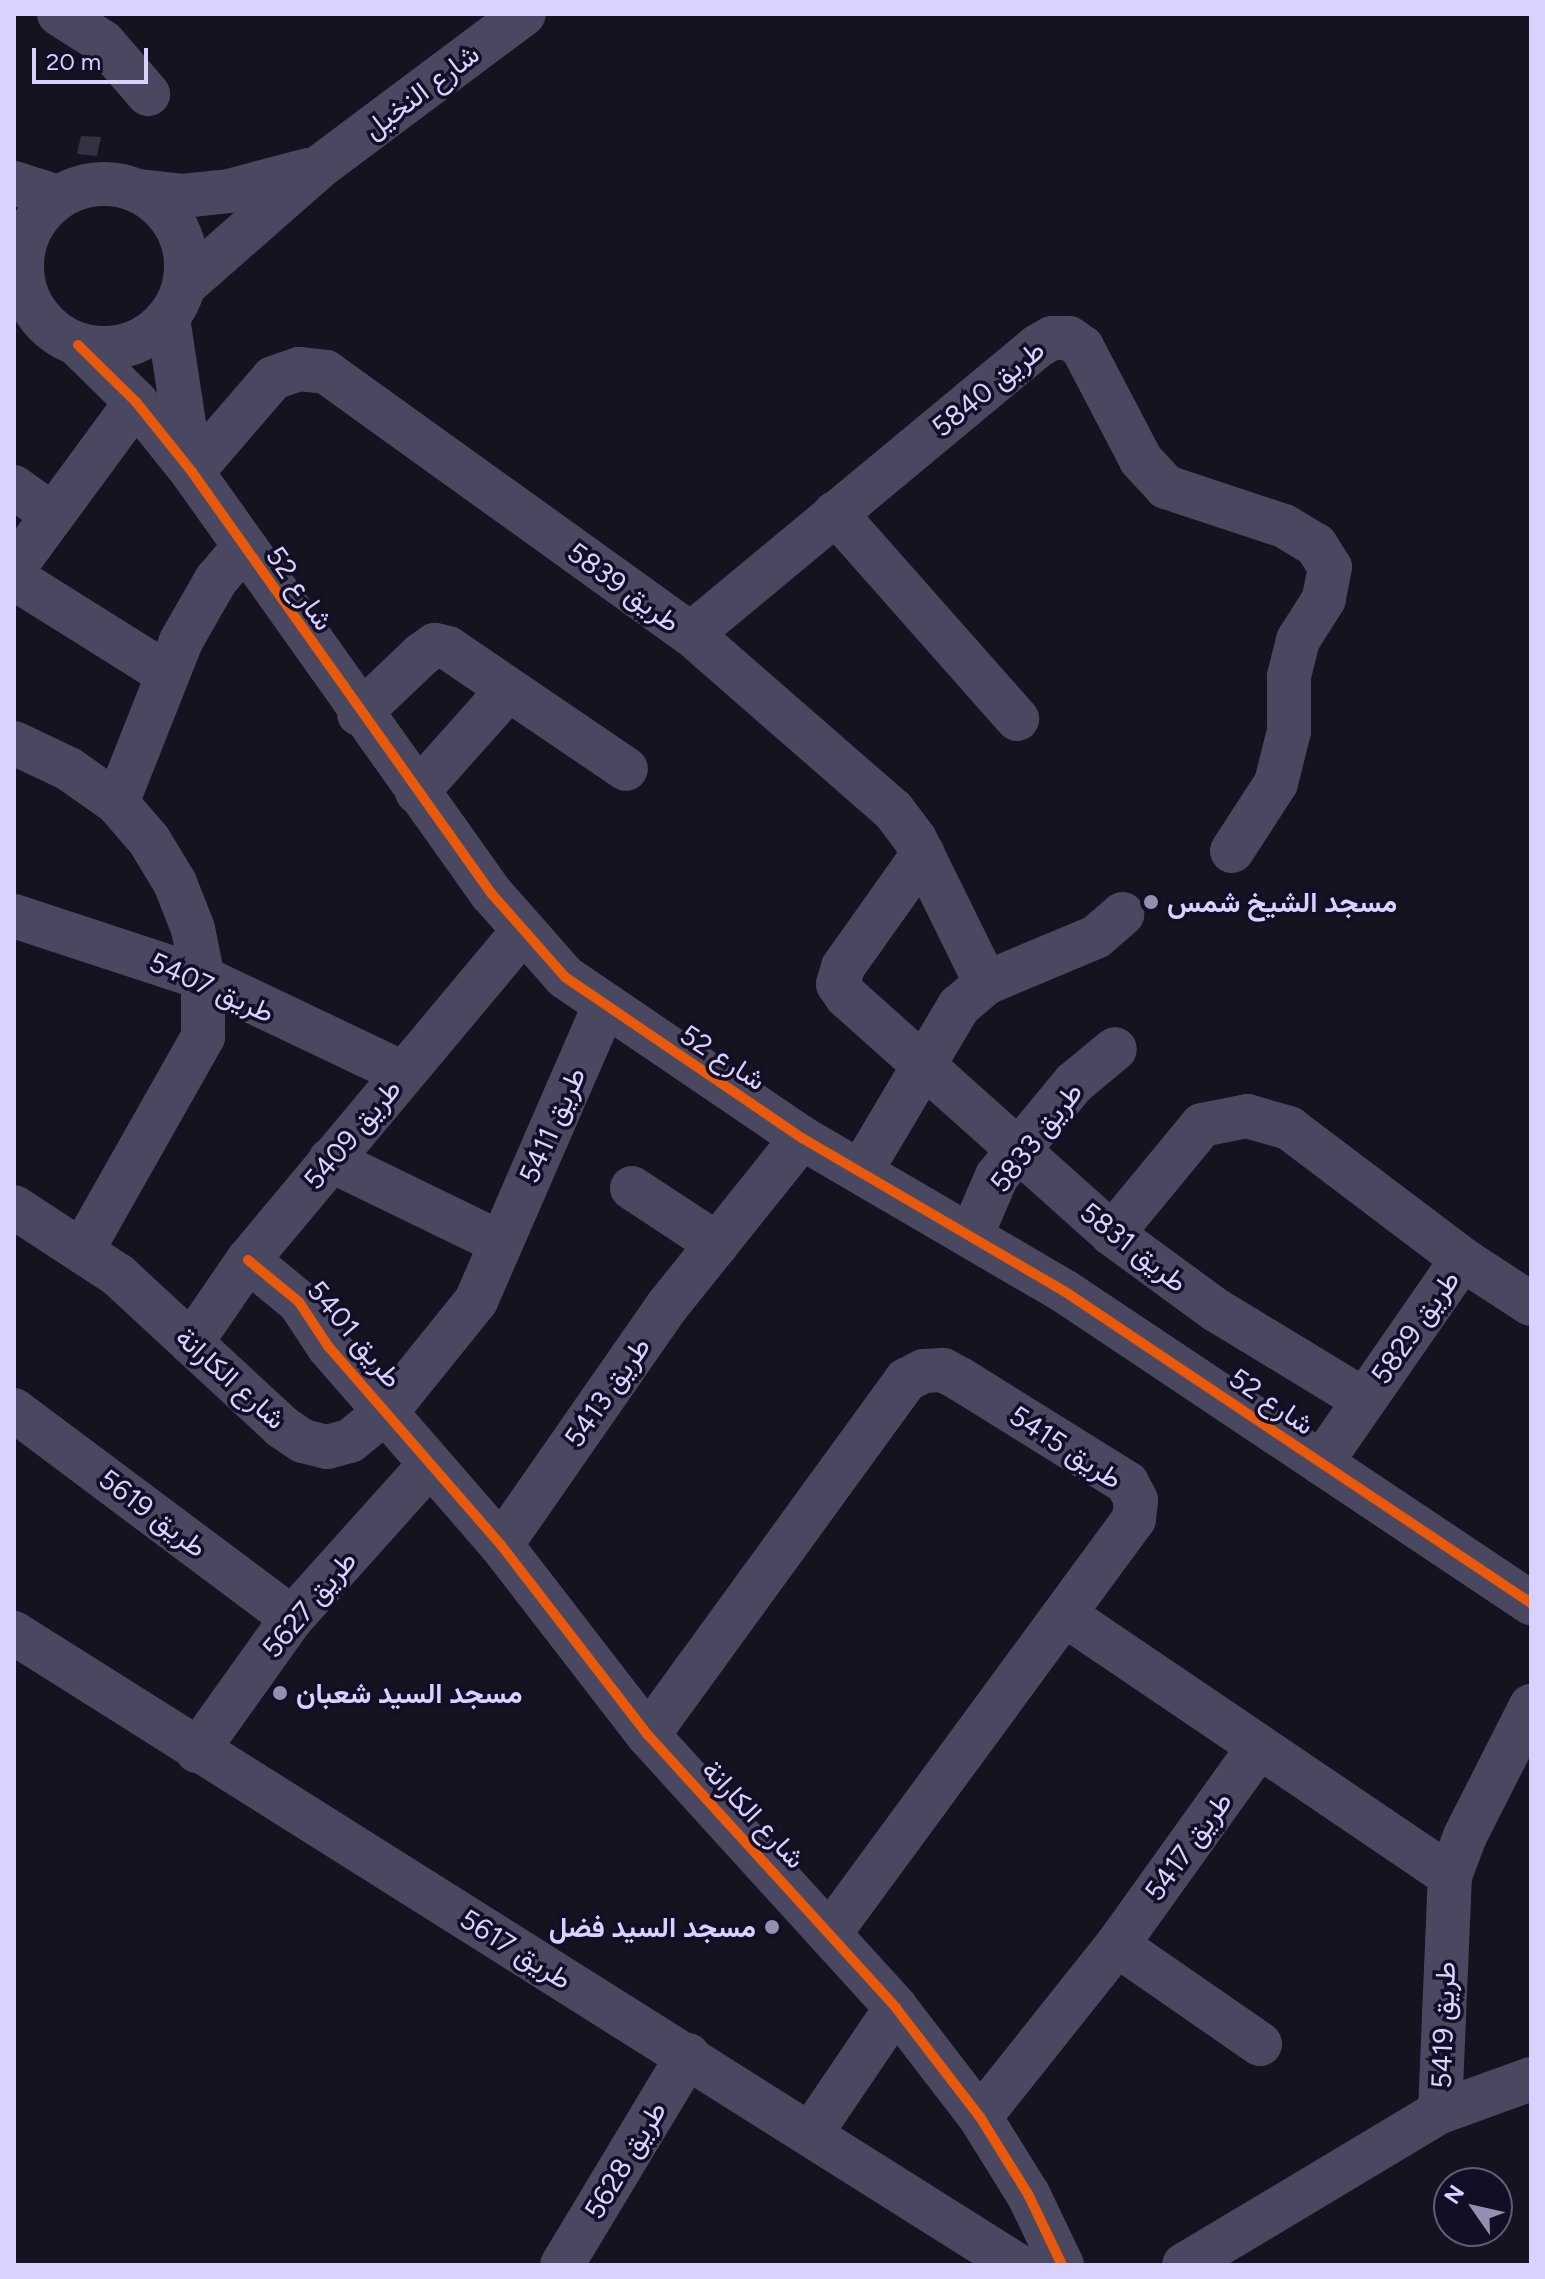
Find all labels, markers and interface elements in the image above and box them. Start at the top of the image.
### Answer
scale bar [36,32,152,82]
street label: شارع النخيل [357,37,485,145]
text: 20 m [46,47,101,76]
street label: طريق 5840 [925,332,1051,444]
street label: طريق 5839 [561,535,687,639]
street label: شارع 52 [259,539,341,637]
place label: مسجد الشيخ شمس [1167,885,1397,919]
marker: مسجد الشيخ شمس [1142,893,1160,911]
street label: طريق 5407 [145,945,279,1029]
street label: شارع 52 [674,1017,772,1097]
street label: طريق 5411 [512,1062,592,1188]
street label: طريق 5409 [296,1072,408,1196]
street label: طريق 5833 [983,1075,1089,1199]
street label: طريق 5831 [1074,1195,1194,1299]
street label: طريق 5829 [1364,1264,1466,1390]
street label: طريق 5401 [301,1274,409,1394]
street label: شارع الكارانة [169,1320,293,1436]
street label: طريق 5413 [557,1331,657,1453]
street label: شارع 52 [1223,1361,1321,1441]
street label: طريق 5415 [1003,1398,1129,1496]
street label: طريق 5619 [93,1462,213,1564]
street label: طريق 5627 [255,1544,363,1664]
place label: مسجد السيد شعبان [296,1676,522,1710]
marker: مسجد السيد شعبان [271,1684,289,1702]
street label: شارع الكارانة [695,1753,813,1875]
street label: طريق 5417 [1137,1785,1239,1907]
street label: طريق 5617 [454,1902,578,1996]
place label: مسجد السيد فضل [549,1910,756,1944]
marker: مسجد السيد فضل [763,1918,781,1936]
street label: طريق 5419 [1424,1961,1462,2089]
street label: طريق 5628 [577,2095,673,2225]
north arrow [1433,2167,1513,2247]
text: N [1438,2180,1470,2209]

